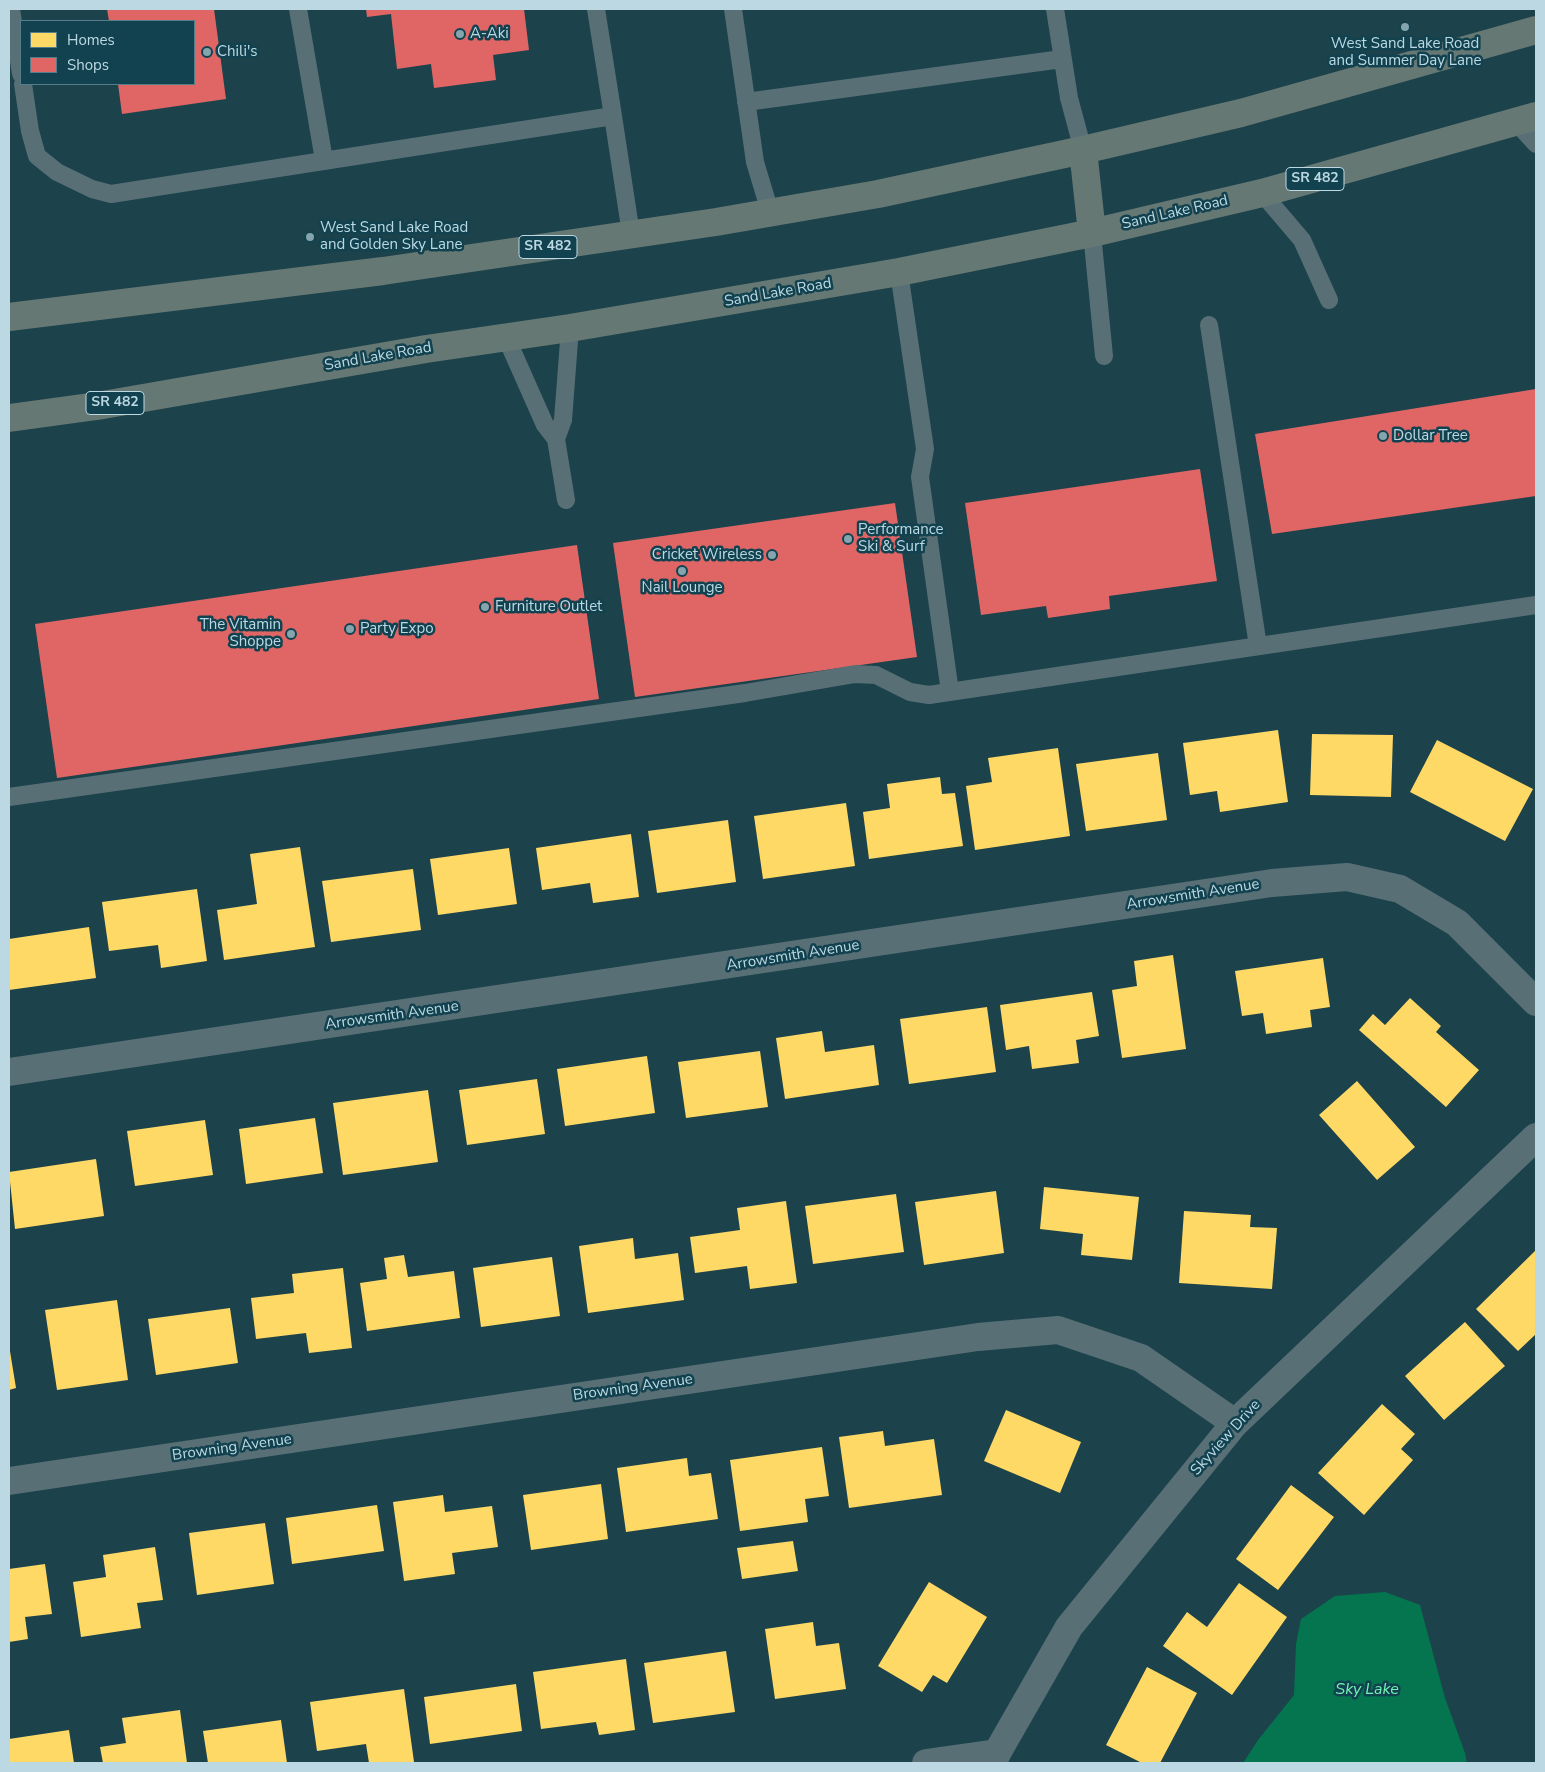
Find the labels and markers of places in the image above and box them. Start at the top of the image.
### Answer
marker: West Sand Lake Road and Summer Day Lane [1399,21,1411,33]
place label: A-Aki [470,25,509,43]
marker: A-Aki [454,28,466,40]
place label: West Sand Lake Road and Summer Day Lane [1329,35,1481,70]
place label: Chili's [217,43,258,61]
marker: Chili's [201,46,213,58]
place label: West Sand Lake Road and Golden Sky Lane [320,219,468,254]
marker: West Sand Lake Road and Golden Sky Lane [304,231,316,243]
place label: Dollar Tree [1393,427,1468,445]
marker: Dollar Tree [1377,430,1389,442]
place label: Performance Ski & Surf [858,521,943,556]
marker: Performance Ski & Surf [842,533,854,545]
place label: Cricket Wireless [652,546,762,564]
marker: Cricket Wireless [766,549,778,561]
marker: Nail Lounge [676,565,688,577]
place label: Nail Lounge [642,579,722,597]
place label: Furniture Outlet [495,598,602,616]
marker: Furniture Outlet [479,601,491,613]
place label: The Vitamin Shoppe [200,616,281,651]
place label: Party Expo [360,620,433,638]
marker: Party Expo [344,623,356,635]
marker: The Vitamin Shoppe [285,628,297,640]

